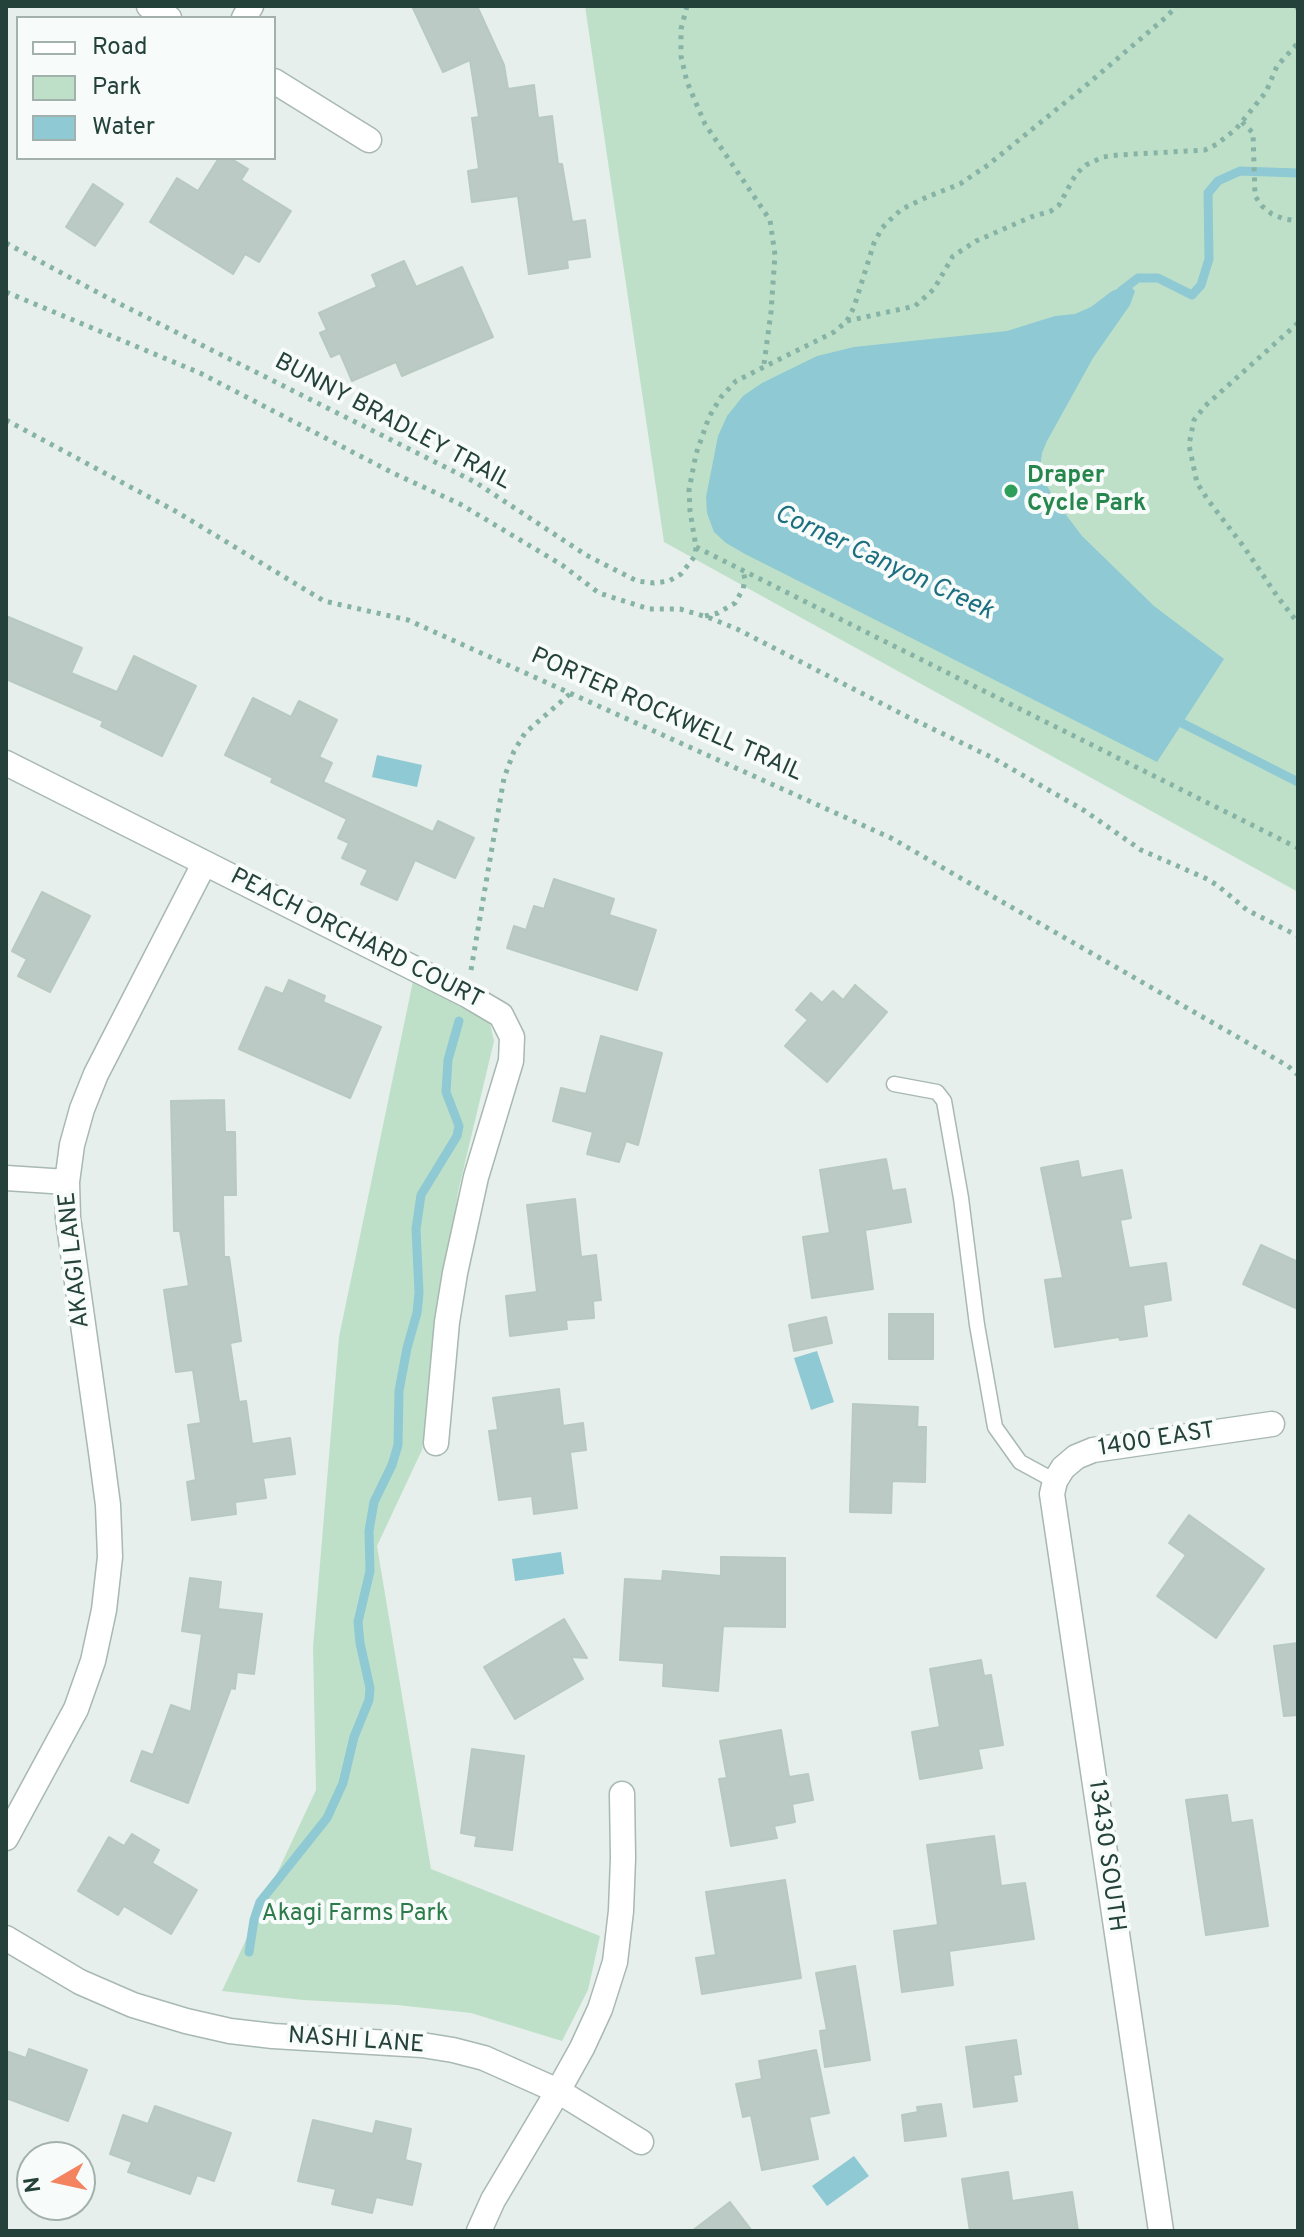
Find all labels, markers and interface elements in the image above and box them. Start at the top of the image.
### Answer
legend [16,16,276,160]
text: Road [92,33,148,63]
text: Park [92,73,142,103]
text: Water [92,113,155,143]
street label: BUNNY BRADLEY TRAIL [269,348,515,498]
place label: Draper Cycle Park [1027,463,1146,519]
marker: Draper Cycle Park [1002,482,1020,500]
water label: Corner Canyon Creek [769,500,997,628]
street label: PORTER ROCKWELL TRAIL [526,643,806,789]
street label: PEACH ORCHARD COURT [225,864,487,1016]
street label: AKAGI LANE [55,1191,97,1329]
street label: 1400 EAST [1097,1418,1217,1464]
street label: 13430 SOUTH [1080,1778,1130,1934]
park label: Akagi Farms Park [261,1901,449,1929]
street label: NASHI LANE [287,2023,425,2061]
north arrow [16,2141,96,2221]
text: N [19,2175,48,2194]

